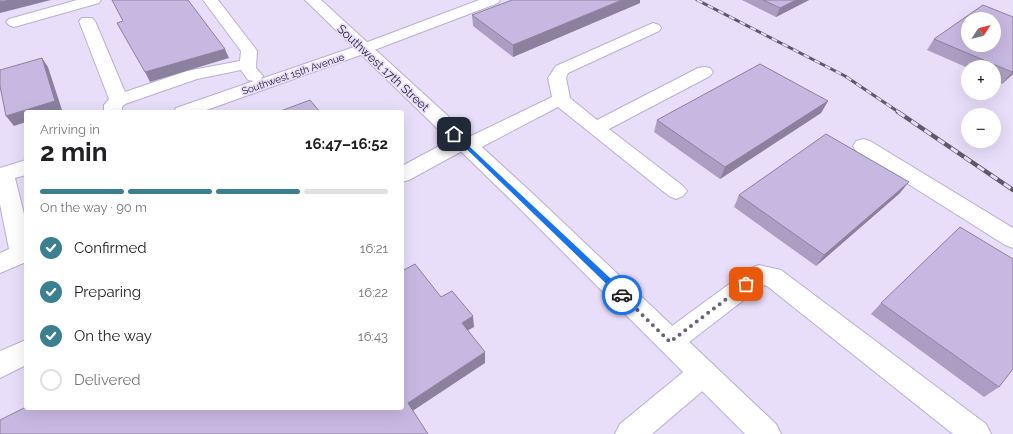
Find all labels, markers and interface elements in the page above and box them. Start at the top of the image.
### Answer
north arrow [961,12,1001,52]
map controls [961,12,1001,148]
street label: Southwest 17th Street [334,22,432,114]
street label: Southwest 15th Avenue [240,51,346,97]
button: + [961,60,1001,100]
button: − [961,108,1001,148]
pin [437,117,471,151]
text: Arriving in [40,122,100,137]
icon: home [443,123,465,145]
text: 16:47–16:52 [305,135,388,153]
text: 2 min [40,137,107,167]
text: On the way · 90 m [40,200,147,215]
icon: check [40,237,62,259]
text: Confirmed [74,239,147,257]
text: 16:21 [360,241,388,256]
pin [729,267,763,301]
icon: bag [735,273,757,295]
courier [602,275,642,315]
icon: check [40,281,62,303]
text: Preparing [74,283,141,301]
icon: car [611,284,633,306]
text: 16:22 [359,285,388,300]
icon: check [40,325,62,347]
text: On the way [74,327,152,345]
text: 16:43 [358,329,388,344]
text: Delivered [74,371,141,389]

